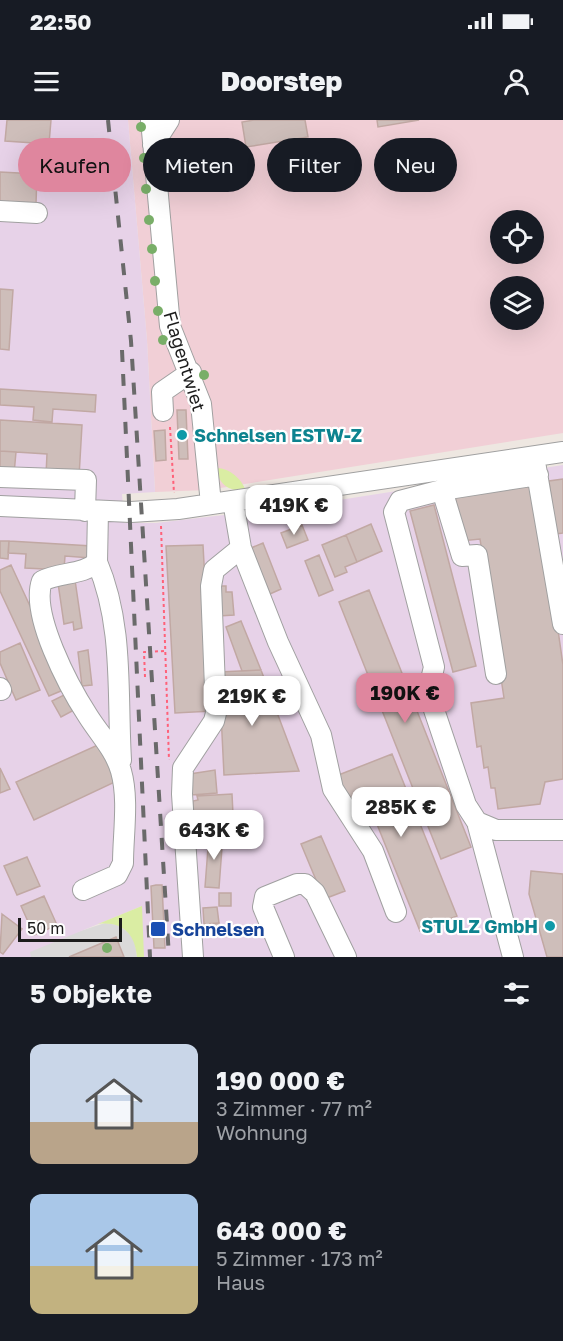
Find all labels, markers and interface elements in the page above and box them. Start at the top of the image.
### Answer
text: 22:50 [30,8,92,35]
icon: menu [30,65,63,98]
text: Doorstep [221,65,342,97]
icon: person [500,65,533,98]
chip: Kaufen [18,138,131,192]
chip: Mieten [143,138,255,192]
chip: Filter [267,138,362,192]
chip: Neu [374,138,457,192]
map controls [490,210,544,330]
button: locate [490,210,544,264]
button: layers [490,276,544,330]
street label: Flagentwiet [159,308,211,414]
place label: Schnelsen ESTW-Z [194,424,362,446]
marker: Schnelsen ESTW-Z [175,428,189,442]
pin: 419K € [245,485,343,536]
text: 419K € [259,492,329,516]
pin: 190K € [356,673,454,724]
pin: 219K € [203,676,301,727]
text: 190K € [370,680,440,704]
text: 219K € [218,683,286,707]
pin: 285K € [352,787,450,838]
text: 285K € [366,794,436,818]
pin: 643K € [165,810,263,861]
text: 643K € [179,817,250,841]
scale bar [18,915,122,942]
place label: STULZ GmbH [421,915,538,937]
text: 50 m [27,918,64,938]
place label: Schnelsen [172,918,265,940]
marker: STULZ GmbH [543,919,557,933]
marker: Schnelsen [149,920,167,938]
icon: filters [500,977,533,1010]
text: 5 Objekte [30,978,152,1009]
text: 190 000 € [216,1065,345,1096]
icon: home [78,1068,150,1140]
text: 3 Zimmer · 77 m² [216,1096,372,1120]
text: Wohnung [216,1120,308,1144]
text: 643 000 € [216,1215,347,1246]
icon: home [78,1218,150,1290]
text: 5 Zimmer · 173 m² [216,1246,383,1270]
text: Haus [216,1270,265,1294]

